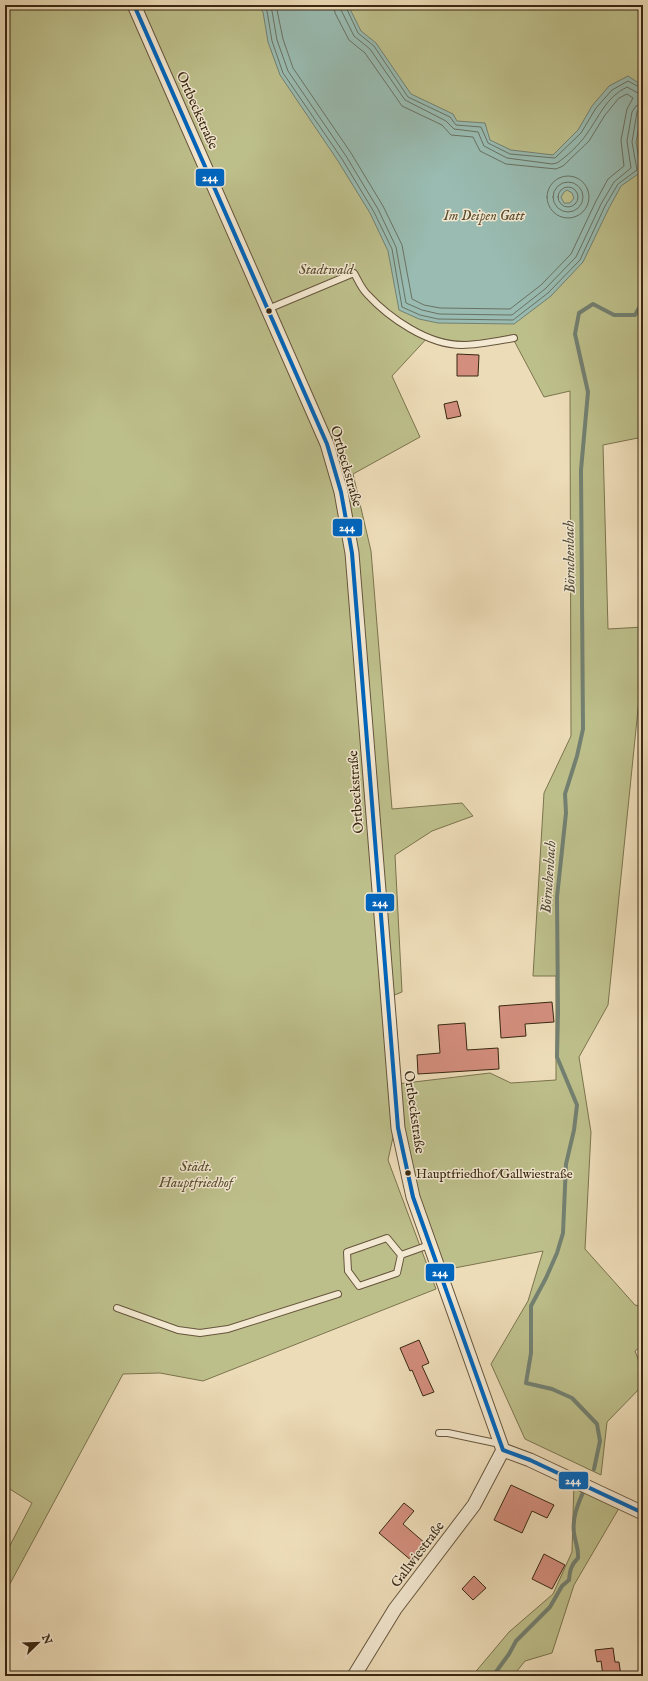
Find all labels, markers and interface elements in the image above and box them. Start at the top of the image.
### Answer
street label: Ortbeckstraße [172,69,223,153]
line badge: 244 [195,168,225,187]
text: 244 [202,171,219,185]
park label: Im Deipen Gatt [442,207,525,225]
park label: Stadtwald [299,261,355,279]
unlabelled marker [264,306,274,316]
street label: Ortbeckstraße [326,424,366,509]
line badge: 244 [332,518,363,537]
water label: Börnchenbach [559,520,580,594]
text: 244 [339,521,356,535]
street label: Ortbeckstraße [344,749,368,834]
water label: Börnchenbach [536,839,561,914]
line badge: 244 [365,893,395,912]
text: 244 [372,896,389,910]
street label: Ortbeckstraße [399,1070,429,1155]
park label: Städt. Hauptfriedhof [158,1158,237,1192]
place label: Hauptfriedhof/Gallwiestraße [416,1166,573,1183]
marker: Hauptfriedhof/Gallwiestraße [403,1168,413,1178]
line badge: 244 [425,1263,455,1282]
text: 244 [432,1266,449,1280]
line badge: 244 [558,1471,589,1490]
text: 244 [565,1474,582,1488]
street label: Gallwiestraße [387,1517,449,1591]
north arrow [18,1623,58,1663]
text: N [38,1631,55,1647]

